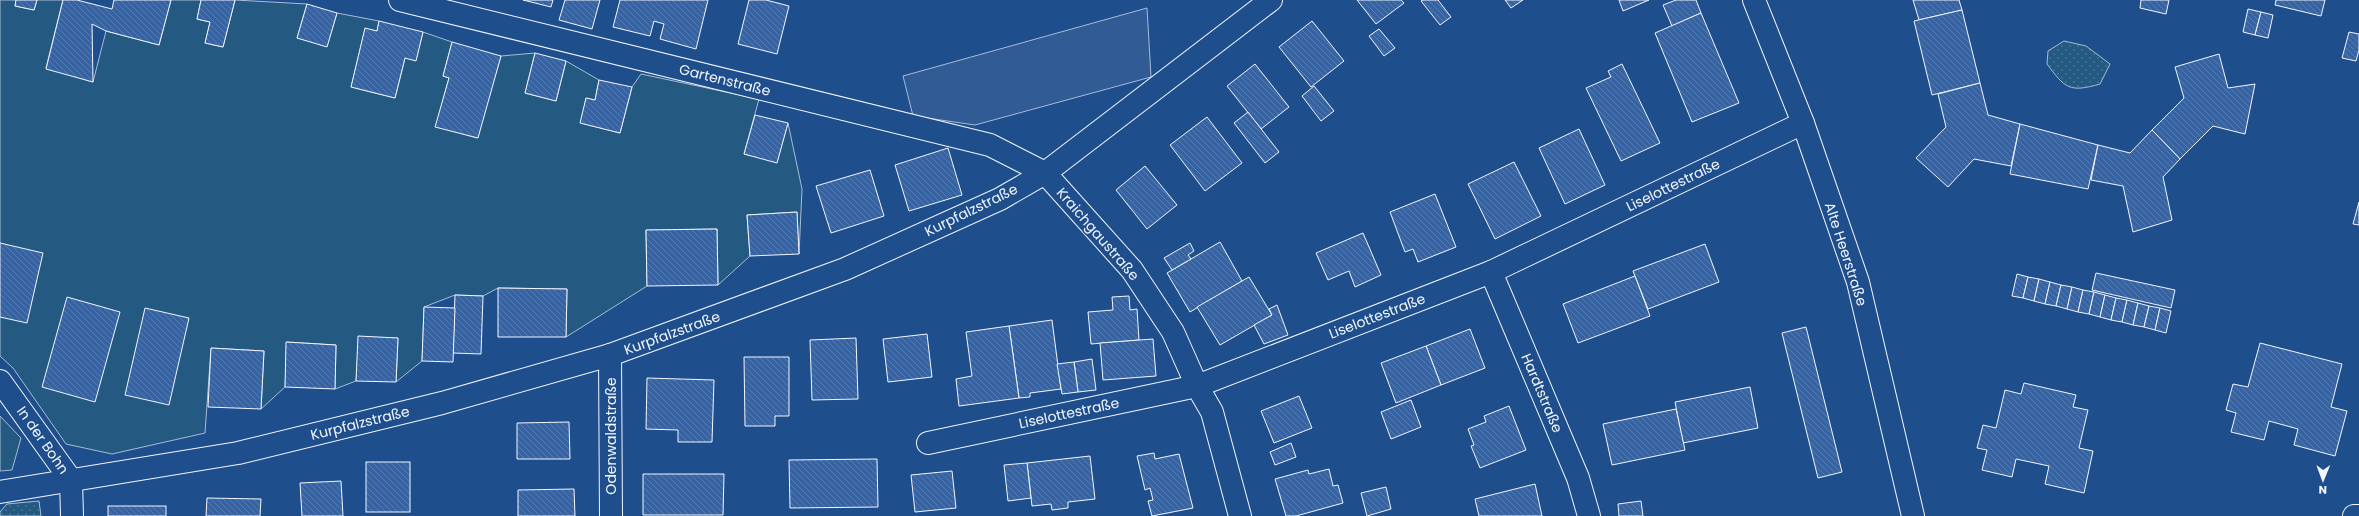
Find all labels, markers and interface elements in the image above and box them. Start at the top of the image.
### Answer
street label: Gartenstraße [677,59,773,101]
street label: Liselottestraße [1623,154,1724,216]
street label: Kurpfalzstraße [921,179,1021,241]
street label: Kraichgaustraße [1052,183,1144,285]
street label: Alte Heerstraße [1820,200,1872,309]
street label: Liselottestraße [1326,288,1429,344]
street label: Kurpfalzstraße [621,306,723,360]
street label: Hardtstraße [1516,350,1568,436]
street label: Odenwaldstraße [601,377,621,495]
street label: Liselottestraße [1017,393,1121,433]
street label: Kurpfalzstraße [308,401,412,445]
street label: In der Bohn [12,402,74,478]
north arrow [2303,460,2343,500]
text: N [2319,482,2327,498]

